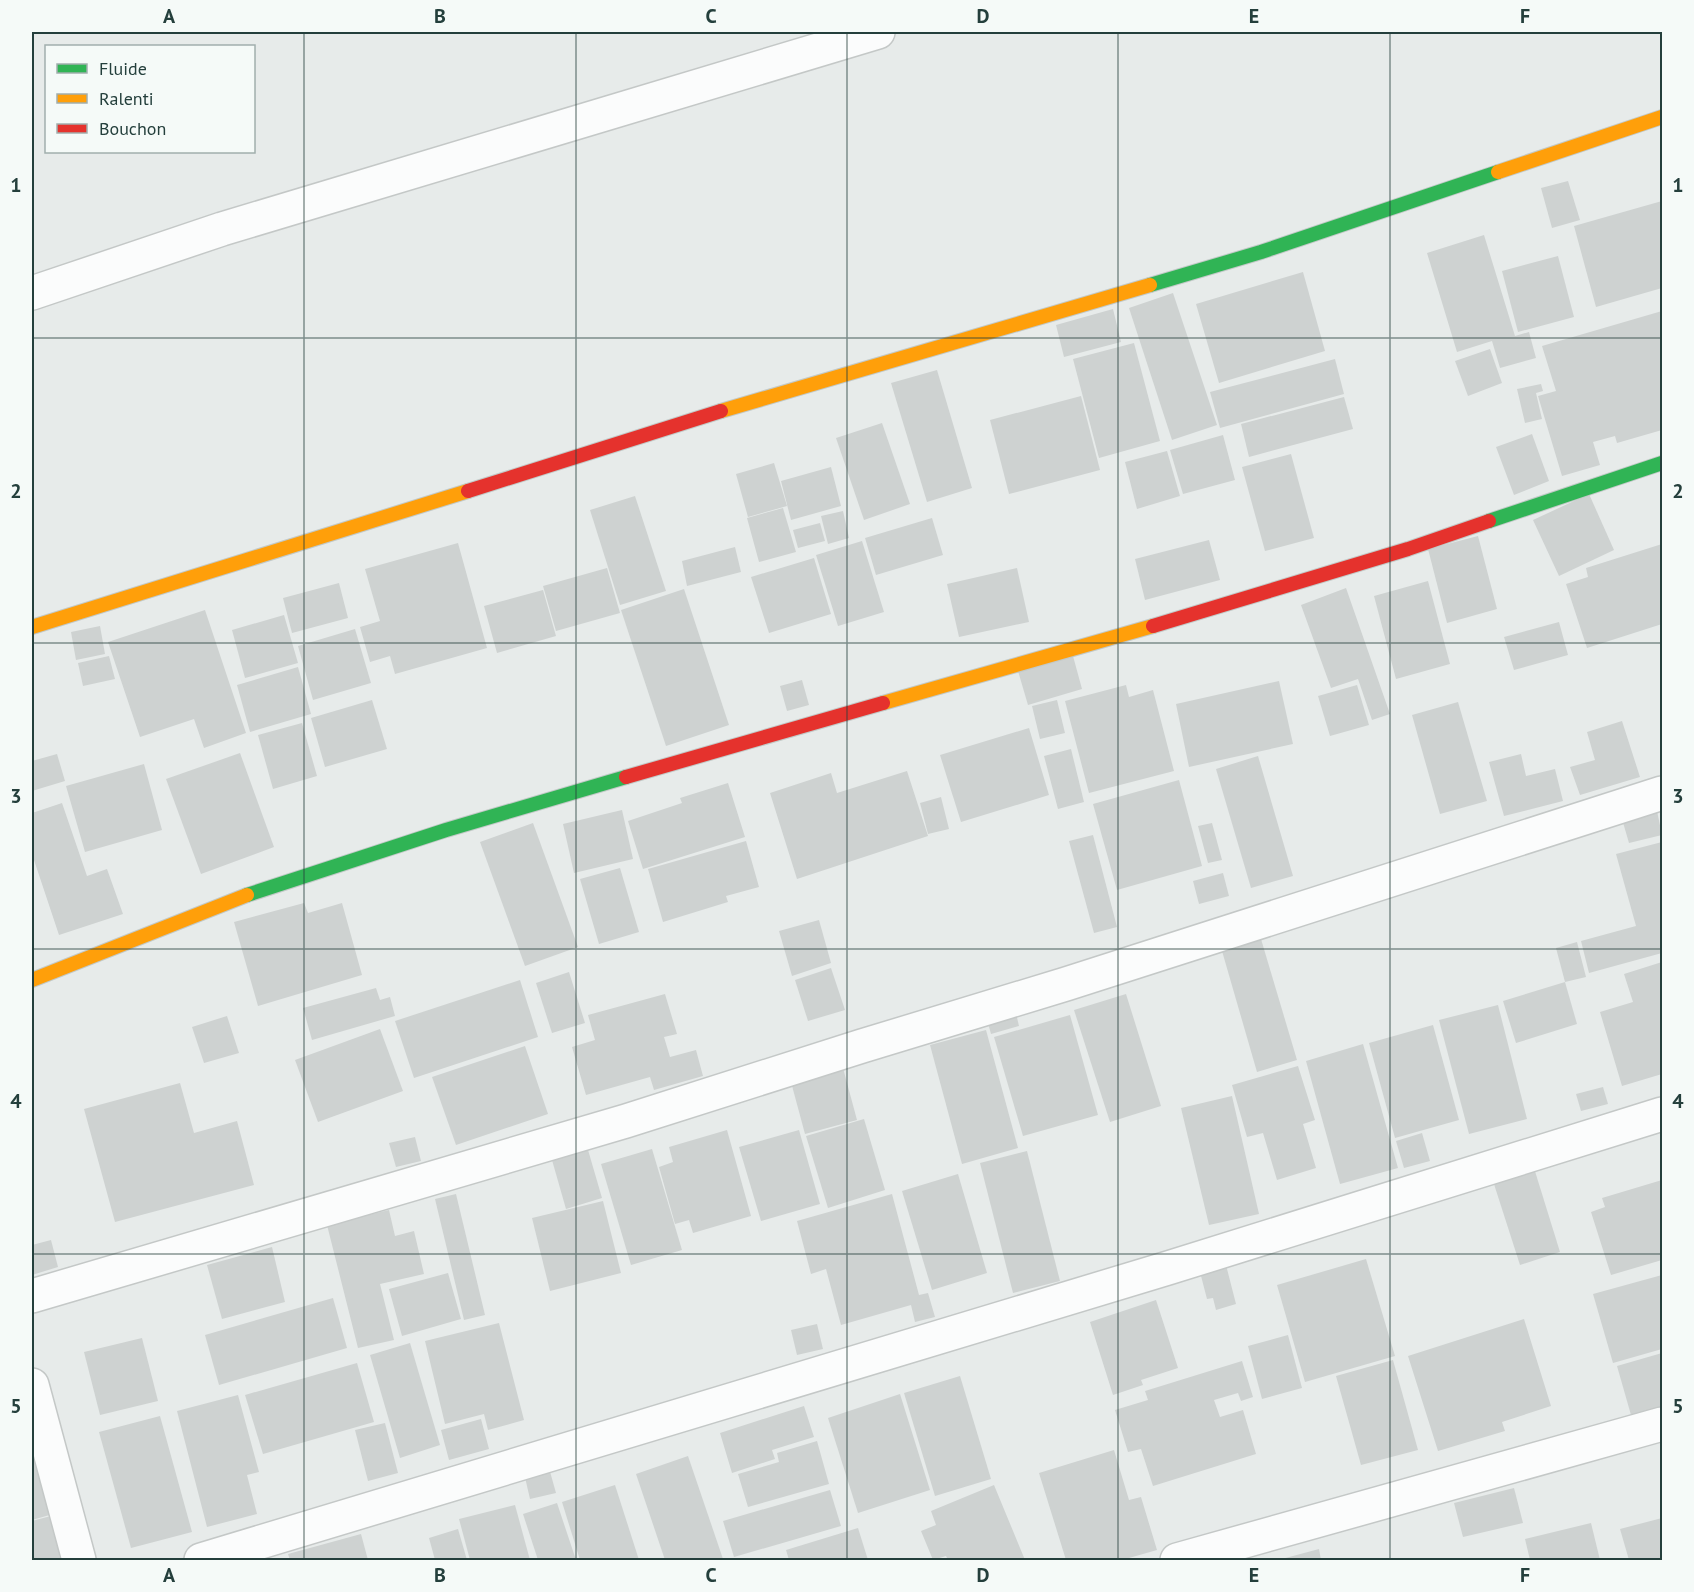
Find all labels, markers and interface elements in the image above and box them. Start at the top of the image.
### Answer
text: A [163,3,176,29]
text: B [434,3,446,29]
text: C [705,3,717,29]
text: D [977,3,990,29]
text: E [1249,3,1259,29]
text: F [1520,3,1530,29]
legend [45,45,255,153]
text: Fluide [99,57,147,80]
text: Ralenti [99,87,154,110]
text: Bouchon [99,117,166,140]
text: 1 [10,172,22,198]
text: 1 [1672,172,1684,198]
text: 2 [10,478,22,504]
text: 2 [1672,478,1684,504]
text: 3 [10,783,22,809]
text: 3 [1672,783,1684,809]
text: 4 [10,1088,22,1114]
text: 4 [1672,1088,1684,1114]
text: 5 [10,1393,22,1419]
text: 5 [1672,1393,1684,1419]
text: A [163,1562,176,1588]
text: B [434,1562,446,1588]
text: C [705,1562,717,1588]
text: D [977,1562,990,1588]
text: E [1249,1562,1259,1588]
text: F [1520,1562,1530,1588]

